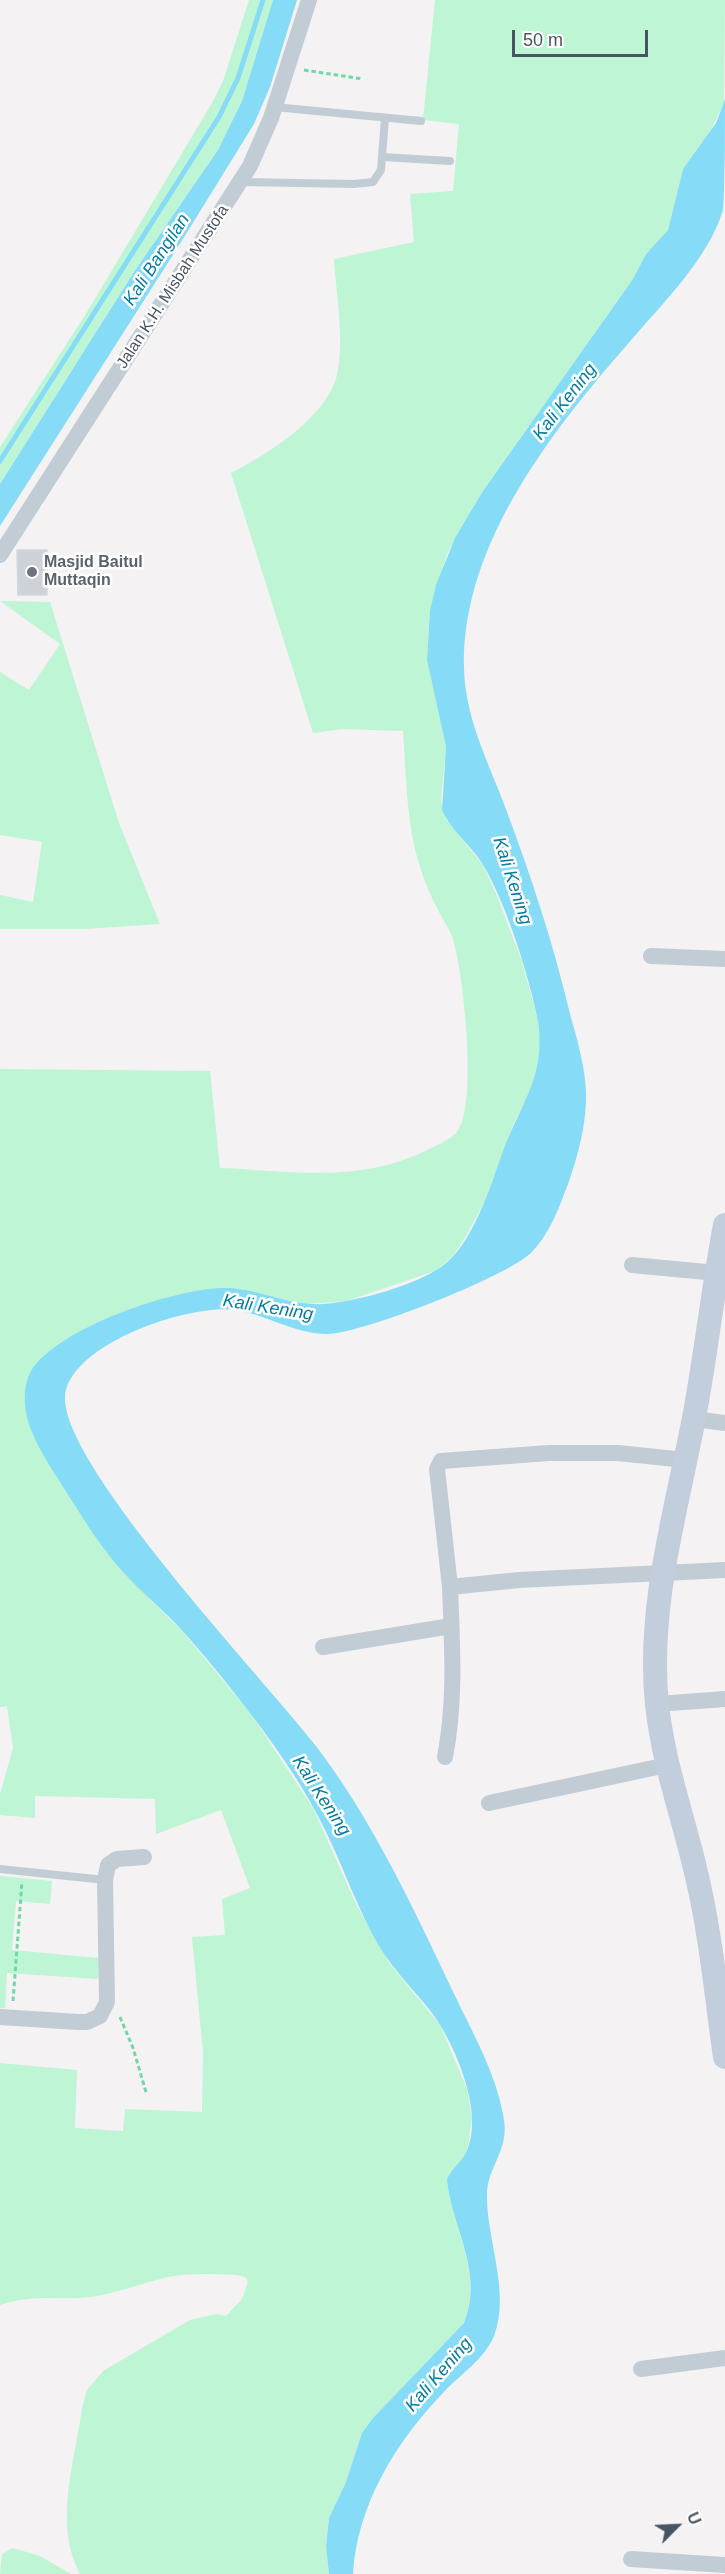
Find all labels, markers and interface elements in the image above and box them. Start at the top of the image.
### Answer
scale bar [515,18,652,56]
text: 50 m [523,30,563,50]
street label: Jalan K.H. Misbah Mustofa [113,202,233,372]
water label: Kali Bangilan [119,210,195,310]
water label: Kali Kening [528,359,602,445]
place label: Masjid Baitul Muttaqin [44,553,143,591]
marker: Masjid Baitul Muttaqin [25,565,39,579]
water label: Kali Kening [488,834,536,928]
water label: Kali Kening [221,1290,315,1326]
water label: Kali Kening [287,1752,355,1840]
water label: Kali Kening [401,2334,477,2416]
north arrow [647,2496,707,2556]
text: U [684,2510,704,2527]

